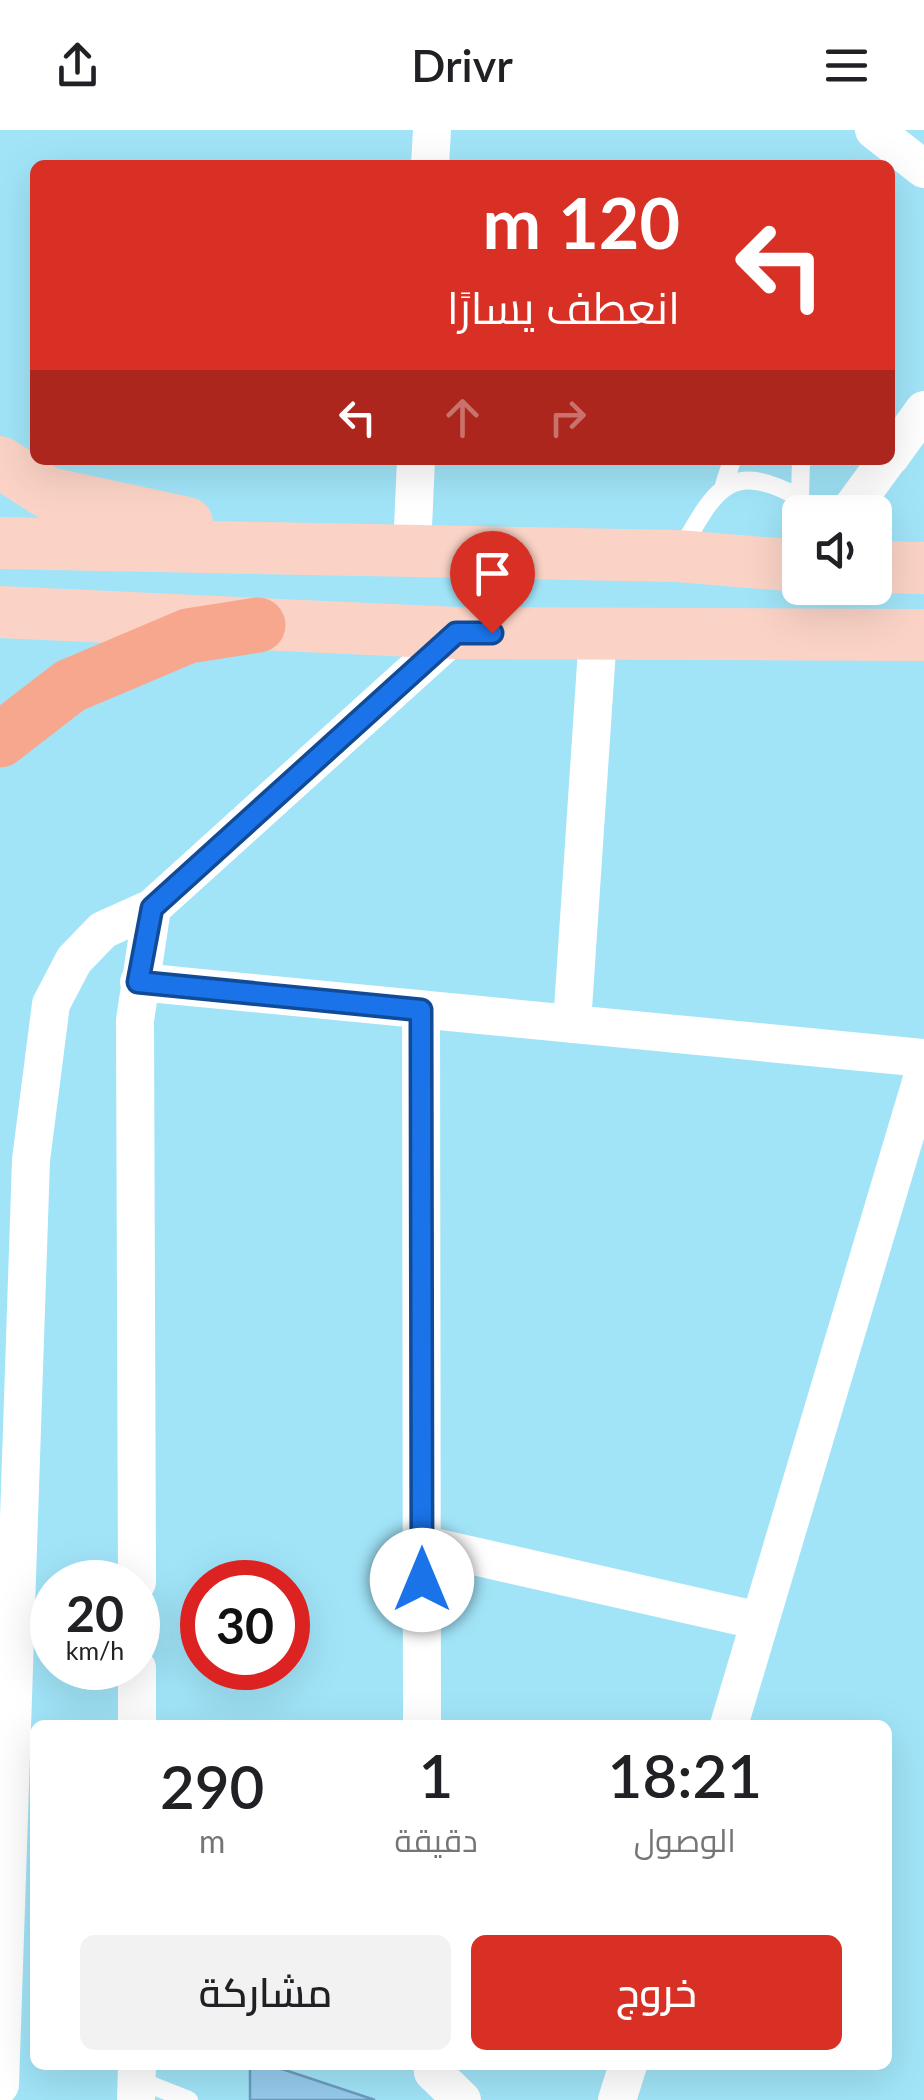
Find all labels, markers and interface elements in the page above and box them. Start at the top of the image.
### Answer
icon: share [50,38,105,93]
text: Drivr [411,38,513,92]
icon: menu [819,38,874,93]
text: 120 m [483,180,680,264]
icon: left [715,200,845,330]
text: انعطف يسارًا [447,280,680,334]
icon: left [330,390,385,445]
icon: ahead [435,390,490,445]
icon: right [540,390,595,445]
map controls [782,495,892,605]
button: sound [782,495,892,605]
pin [450,531,535,634]
icon: arrive [465,546,520,601]
position arrow [370,1528,474,1632]
speed limit sign: 30 [180,1560,310,1690]
text: 20 [66,1583,124,1643]
text: km/h [66,1635,124,1665]
text: 1 [419,1739,453,1811]
text: 18:21 [608,1739,762,1811]
text: 290 [160,1750,264,1822]
text: دقيقة [394,1820,478,1859]
text: الوصول [634,1820,736,1859]
text: m [199,1821,225,1860]
button: مشاركة [80,1935,451,2050]
button: خروج [471,1935,842,2050]

